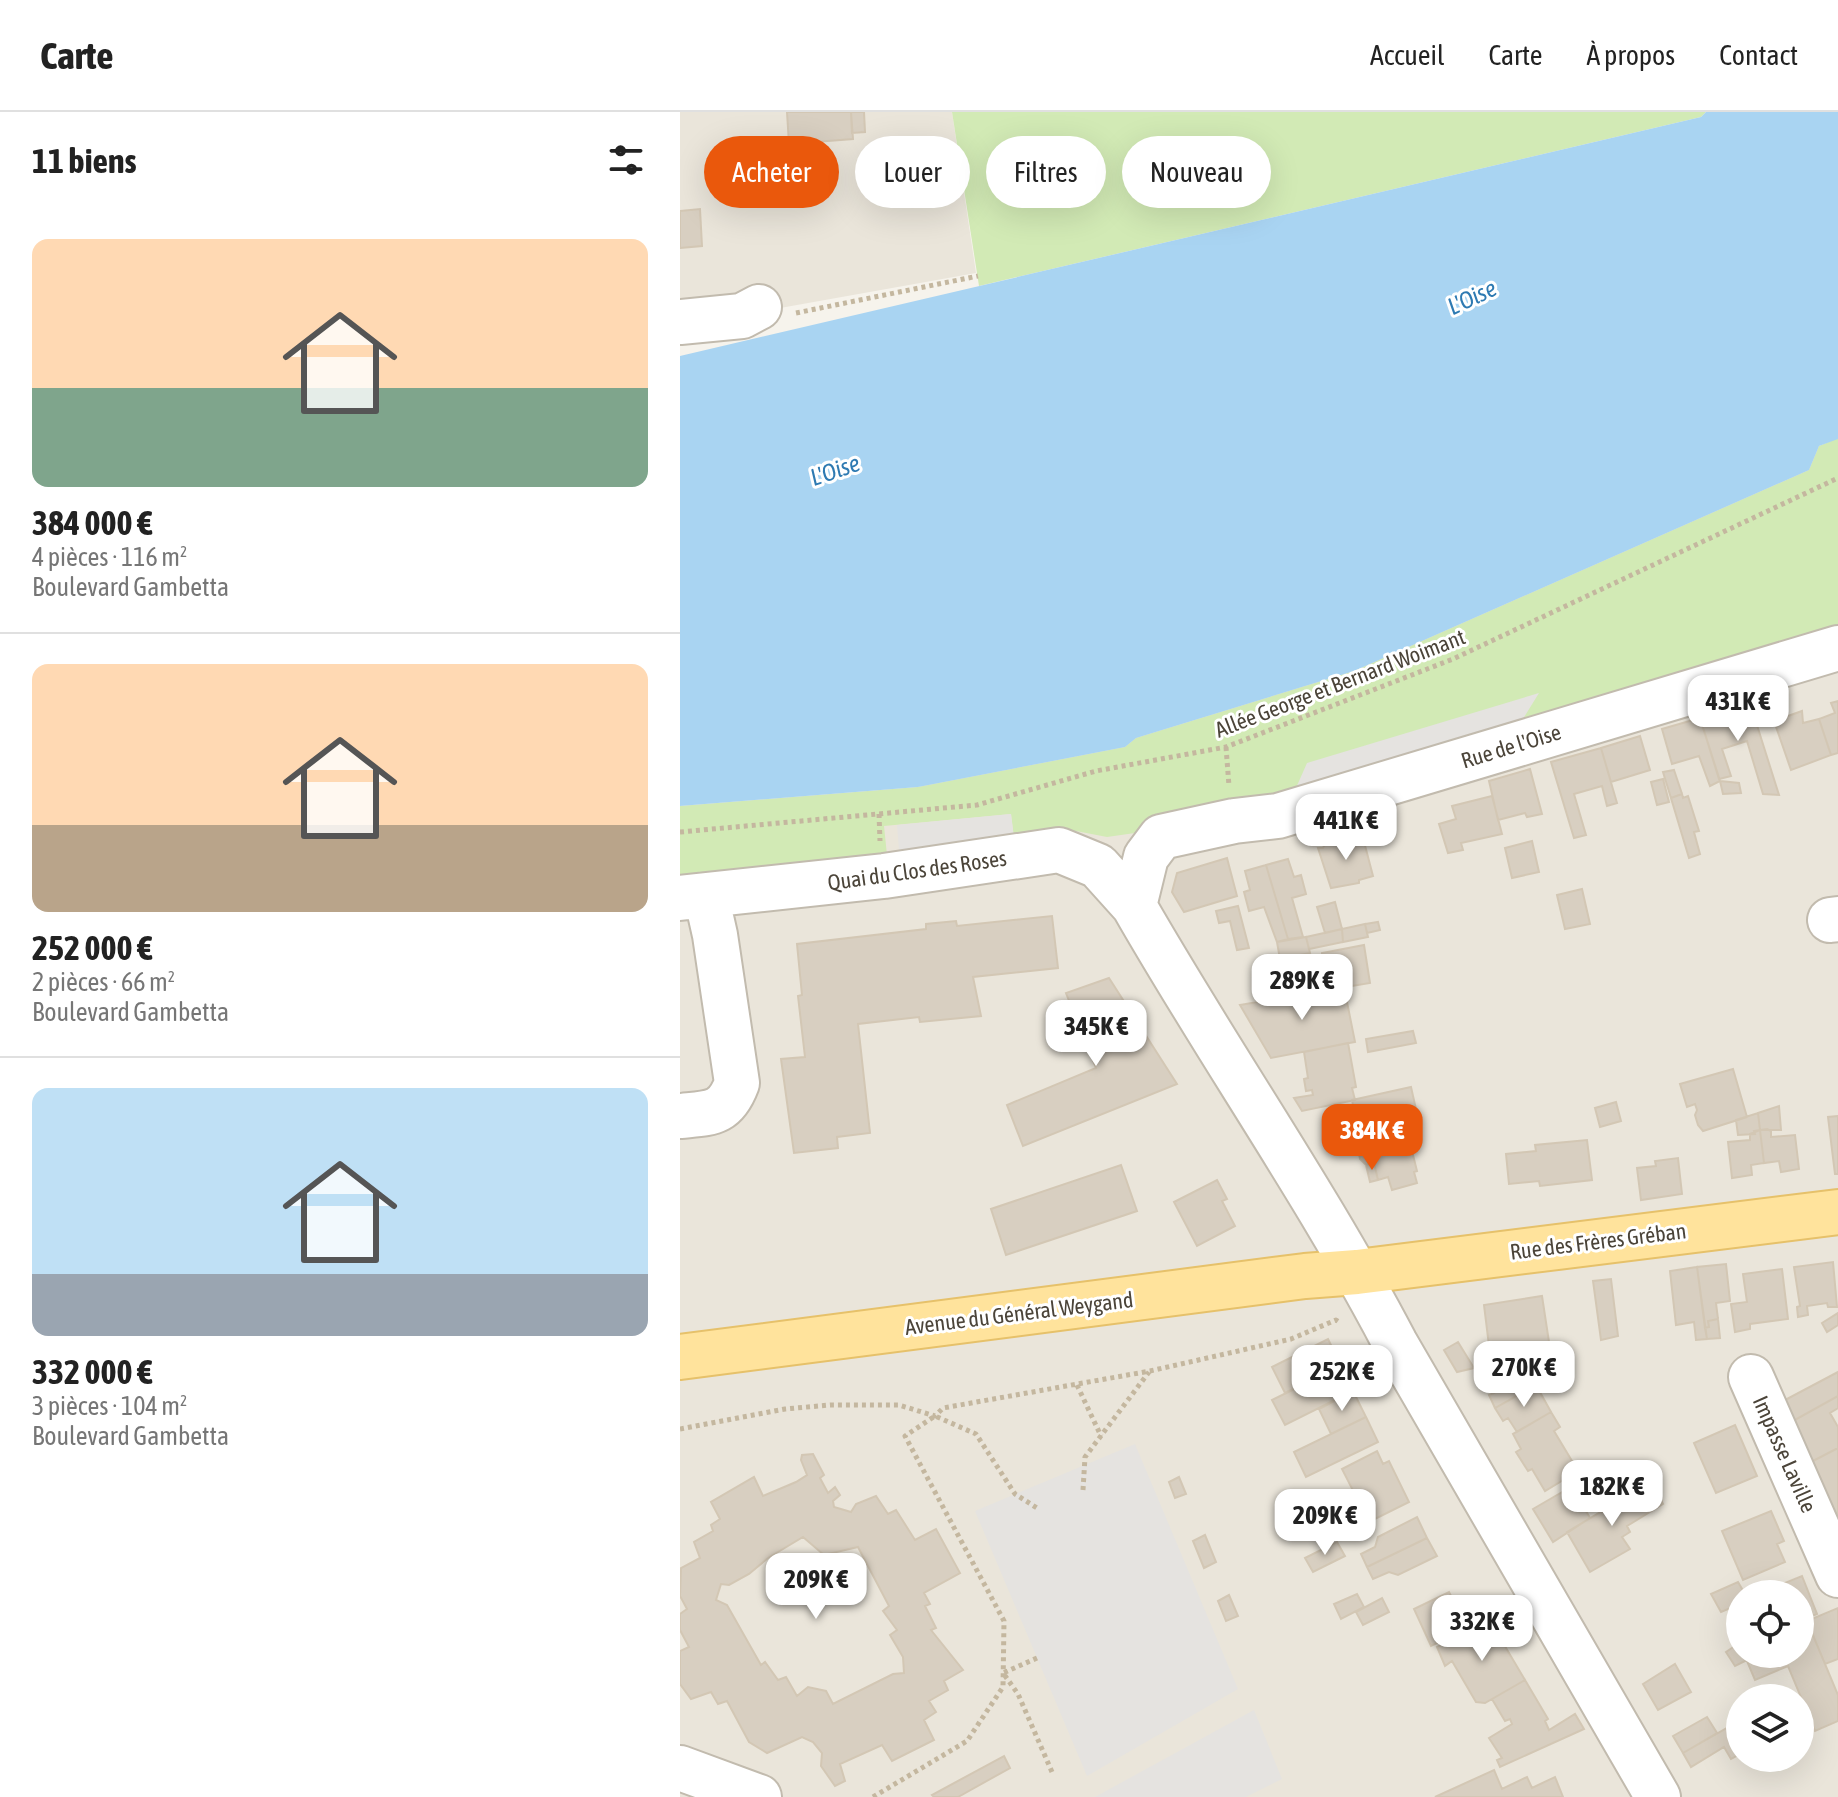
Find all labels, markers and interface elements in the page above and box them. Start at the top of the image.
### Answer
text: Carte [40,34,113,77]
text: Accueil [1370,39,1444,71]
text: Carte [1488,39,1543,71]
text: À propos [1587,39,1675,71]
text: Contact [1719,39,1798,71]
chip: Acheter [704,136,839,208]
chip: Louer [855,136,970,208]
chip: Filtres [986,136,1106,208]
chip: Nouveau [1122,136,1271,208]
icon: filters [604,138,648,182]
text: 11 biens [32,141,136,180]
water label: L'Oise [1443,274,1501,320]
icon: home [268,291,412,435]
water label: L'Oise [807,449,864,491]
text: 384 000 € [32,503,153,542]
text: 4 pièces · 116 m² [32,542,187,572]
text: Boulevard Gambetta [32,572,229,602]
street label: Allée George et Bernard Woimant [1211,623,1469,743]
pin: 431K € [1673,675,1803,743]
text: 431K € [1706,686,1770,716]
icon: home [268,716,412,860]
street label: Rue de l'Oise [1458,718,1564,774]
pin: 441K € [1281,794,1411,862]
text: 441K € [1314,805,1378,835]
street label: Quai du Clos des Roses [826,845,1008,895]
text: 252 000 € [32,928,153,967]
pin: 289K € [1237,954,1367,1022]
text: 289K € [1270,965,1334,995]
text: 2 pièces · 66 m² [32,967,175,997]
text: Boulevard Gambetta [32,997,229,1027]
pin: 345K € [1031,1000,1161,1068]
text: 345K € [1064,1011,1128,1041]
pin: 384K € [1307,1104,1437,1172]
text: 384K € [1340,1115,1404,1145]
icon: home [268,1140,412,1284]
street label: Rue des Frères Gréban [1508,1217,1688,1265]
street label: Avenue du Général Weygand [903,1286,1135,1340]
pin: 270K € [1459,1341,1589,1409]
pin: 252K € [1277,1345,1407,1413]
text: 332 000 € [32,1352,153,1391]
text: 270K € [1492,1352,1556,1382]
text: 252K € [1310,1356,1374,1386]
text: 3 pièces · 104 m² [32,1391,187,1421]
street label: Impasse Laville [1748,1392,1822,1516]
text: Boulevard Gambetta [32,1421,229,1451]
pin: 182K € [1547,1460,1677,1528]
text: 182K € [1580,1471,1644,1501]
pin: 209K € [1260,1489,1390,1557]
text: 209K € [1293,1500,1357,1530]
pin: 209K € [751,1553,881,1621]
text: 209K € [784,1564,848,1594]
map controls [1726,1580,1814,1772]
button: locate [1726,1580,1814,1668]
pin: 332K € [1417,1595,1547,1663]
text: 332K € [1450,1606,1514,1636]
button: layers [1726,1684,1814,1772]

